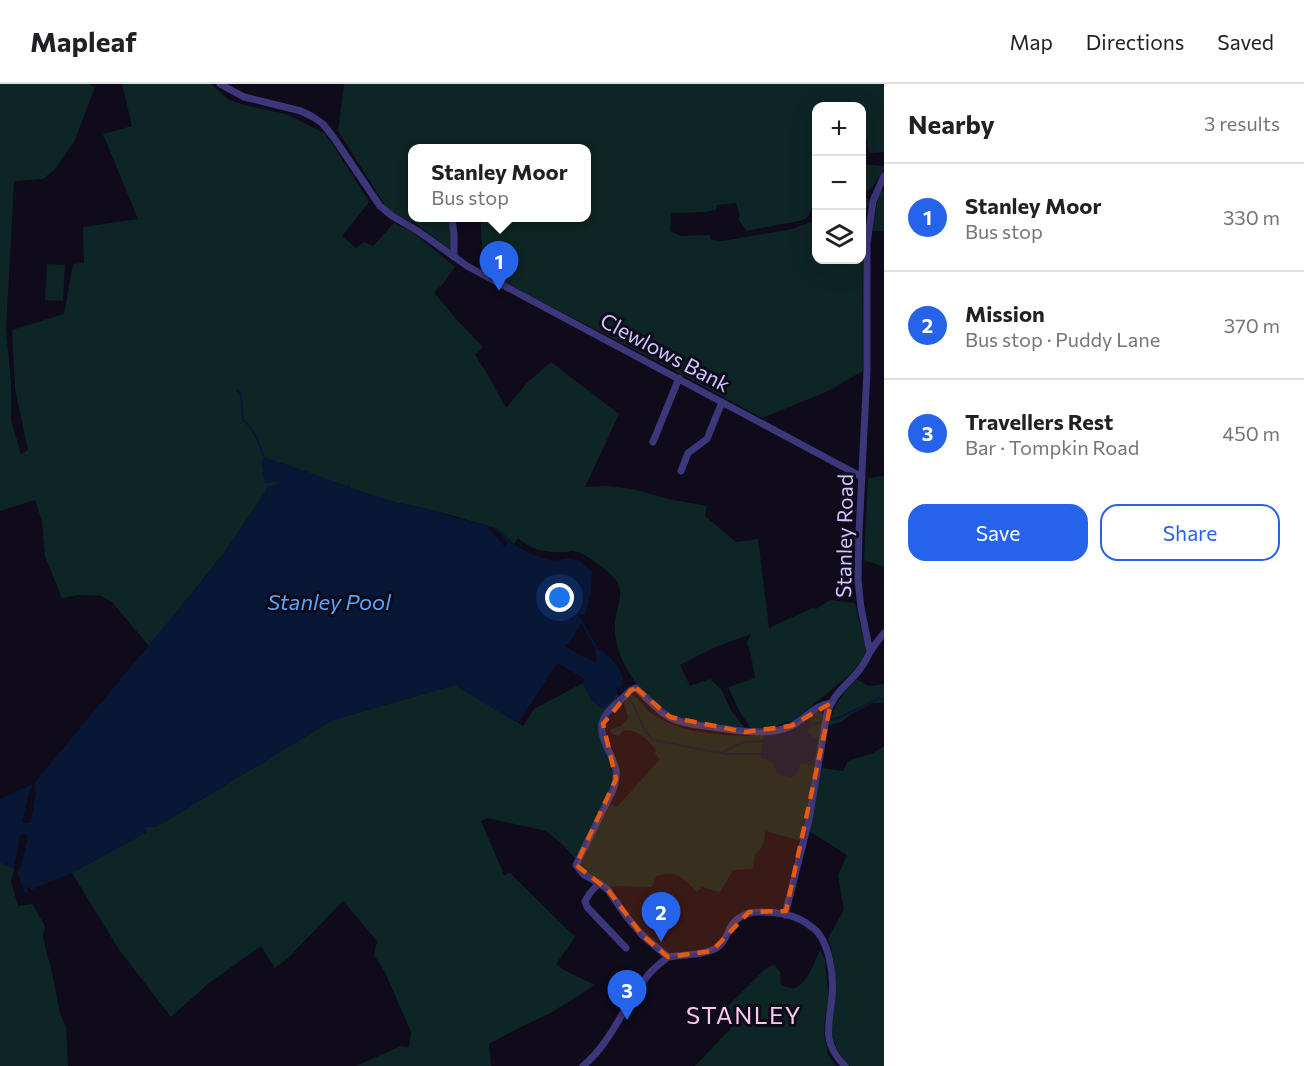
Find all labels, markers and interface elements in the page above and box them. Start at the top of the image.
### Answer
text: Mapleaf [30,24,137,58]
text: Map [1010,29,1053,54]
text: Directions [1086,29,1184,54]
text: Saved [1217,29,1274,54]
map controls [812,102,866,264]
button: + [812,102,866,156]
text: Nearby [908,108,995,139]
text: 3 results [1204,111,1280,135]
popup [408,144,591,222]
button: − [812,156,866,210]
text: Stanley Moor [431,158,568,185]
text: Bus stop [431,185,509,209]
text: Stanley Moor [965,192,1102,219]
text: 1 [923,205,932,229]
text: 330 m [1223,205,1280,229]
button: layers [812,210,866,264]
text: Bus stop [965,219,1043,243]
pin: 1 [480,242,518,291]
text: Mission [965,300,1045,327]
street label: Clewlows Bank [597,307,735,396]
text: 2 [922,313,933,337]
text: 370 m [1224,313,1280,337]
text: Bus stop · Puddy Lane [965,327,1160,351]
text: Travellers Rest [965,408,1113,435]
text: 3 [922,421,933,445]
text: 450 m [1222,421,1280,445]
text: Bar · Tompkin Road [965,435,1139,459]
street label: Stanley Road [830,474,857,598]
button: Save [908,504,1088,561]
button: Share [1100,504,1280,561]
your location [545,583,574,612]
water label: Stanley Pool [267,588,391,615]
pin: 2 [642,892,680,942]
pin: 3 [608,970,646,1020]
district label: STANLEY [686,1000,802,1029]

